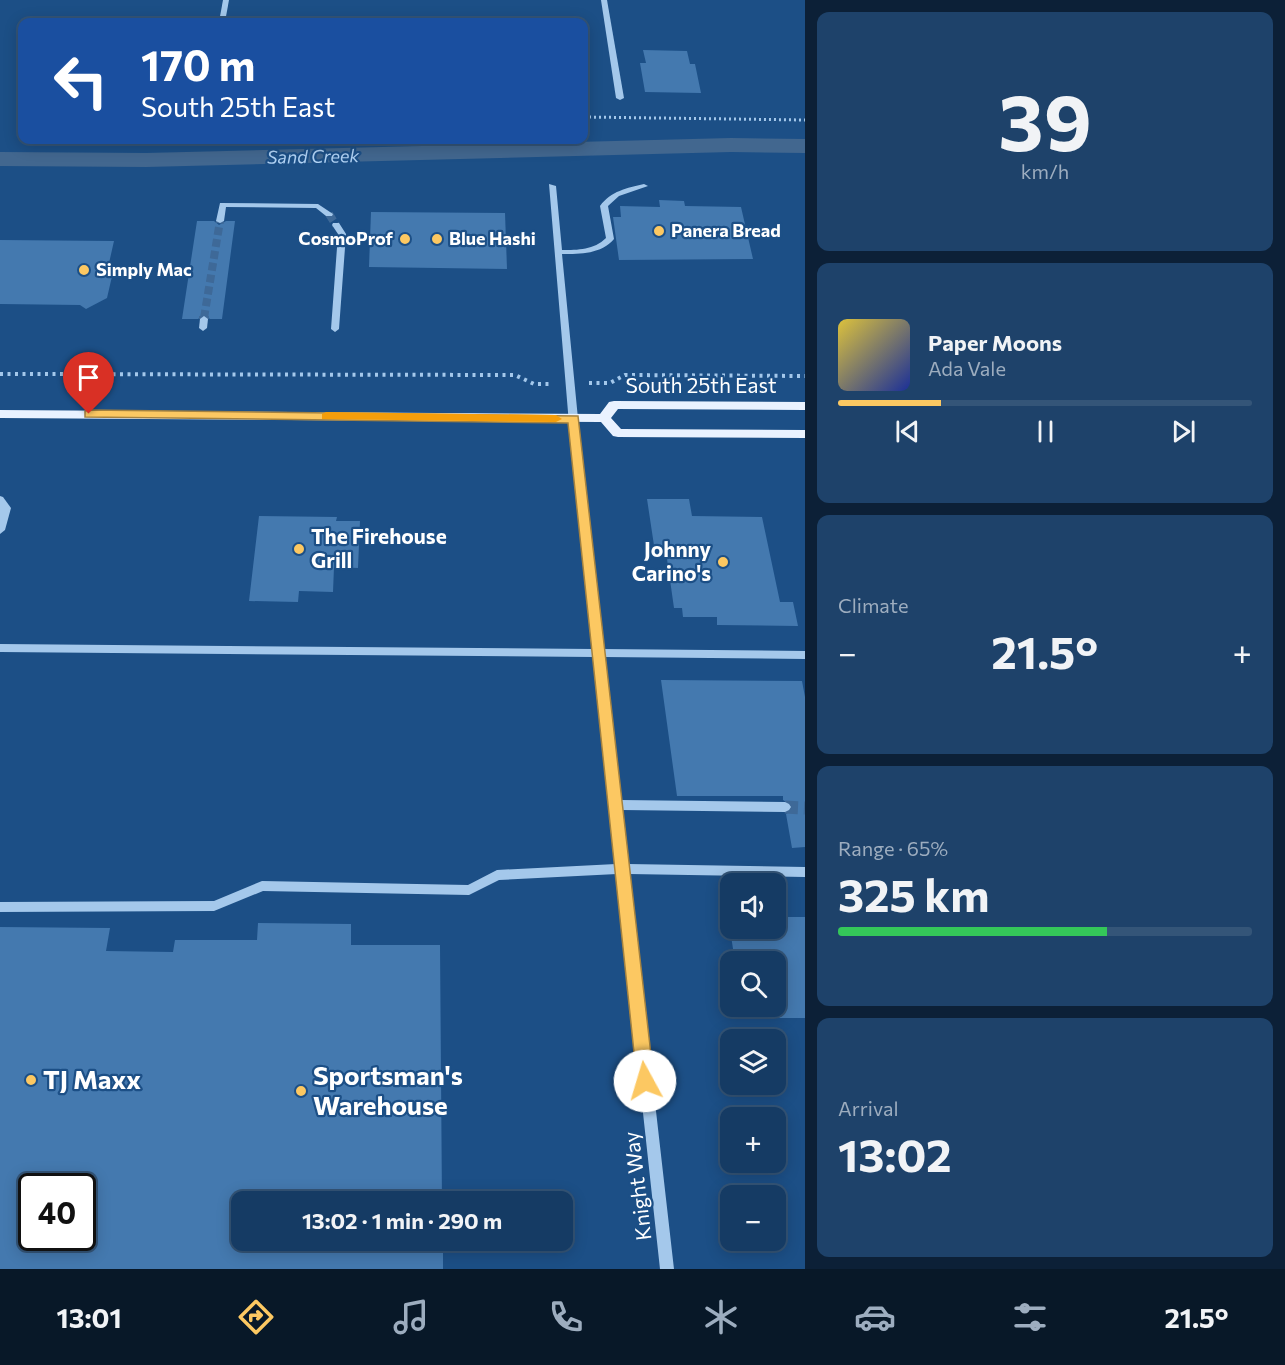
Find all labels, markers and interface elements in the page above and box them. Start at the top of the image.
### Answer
text: 170 m [141,38,255,90]
icon: left [42,42,120,120]
text: 39 [998,72,1092,167]
text: South 25th East [141,90,335,123]
water label: Sand Creek [267,144,360,168]
text: km/h [1021,159,1069,183]
place label: Panera Bread [671,219,781,241]
marker: Panera Bread [652,224,666,238]
place label: CosmoProf [298,227,394,249]
place label: Blue Hashi [449,227,536,249]
marker: CosmoProf [398,232,412,246]
marker: Blue Hashi [430,232,444,246]
place label: Simply Mac [96,258,192,280]
marker: Simply Mac [77,263,91,277]
text: Paper Moons [928,329,1062,356]
pin [63,352,114,414]
text: Ada Vale [928,356,1006,380]
icon: arrive [72,361,105,394]
street label: South 25th East [625,372,777,397]
icon: previous [891,415,924,448]
icon: pause [1029,415,1062,448]
icon: next [1167,415,1200,448]
place label: The Firehouse Grill [311,523,447,572]
place label: Johnny Carino's [632,536,711,585]
marker: The Firehouse Grill [292,542,306,556]
marker: Johnny Carino's [716,555,730,569]
text: Climate [838,593,908,617]
text: 21.5° [991,623,1098,678]
text: − [838,631,857,672]
text: + [1233,631,1252,672]
text: Range · 65% [838,836,948,860]
text: 325 km [838,866,989,921]
map controls [720,873,786,1251]
button: sound [720,873,786,939]
button: search [720,951,786,1017]
button: layers [720,1029,786,1095]
position arrow [613,1049,677,1113]
place label: Sportsman's Warehouse [313,1059,463,1120]
place label: TJ Maxx [43,1063,141,1094]
marker: TJ Maxx [24,1073,38,1087]
marker: Sportsman's Warehouse [294,1084,308,1098]
text: Arrival [838,1096,899,1120]
button: + [720,1107,786,1173]
text: 13:02 [838,1126,952,1181]
street label: Knight Way [617,1130,656,1242]
speed limit sign: 40 [18,1173,96,1251]
button: − [720,1185,786,1251]
text: 13:02 · 1 min · 290 m [302,1207,502,1234]
icon: directions [235,1296,277,1338]
icon: music [390,1296,432,1338]
icon: phone [545,1296,587,1338]
icon: climate [700,1296,742,1338]
icon: car [854,1296,896,1338]
icon: filters [1009,1296,1051,1338]
text: 13:01 [56,1301,122,1334]
text: 21.5° [1164,1301,1229,1334]

